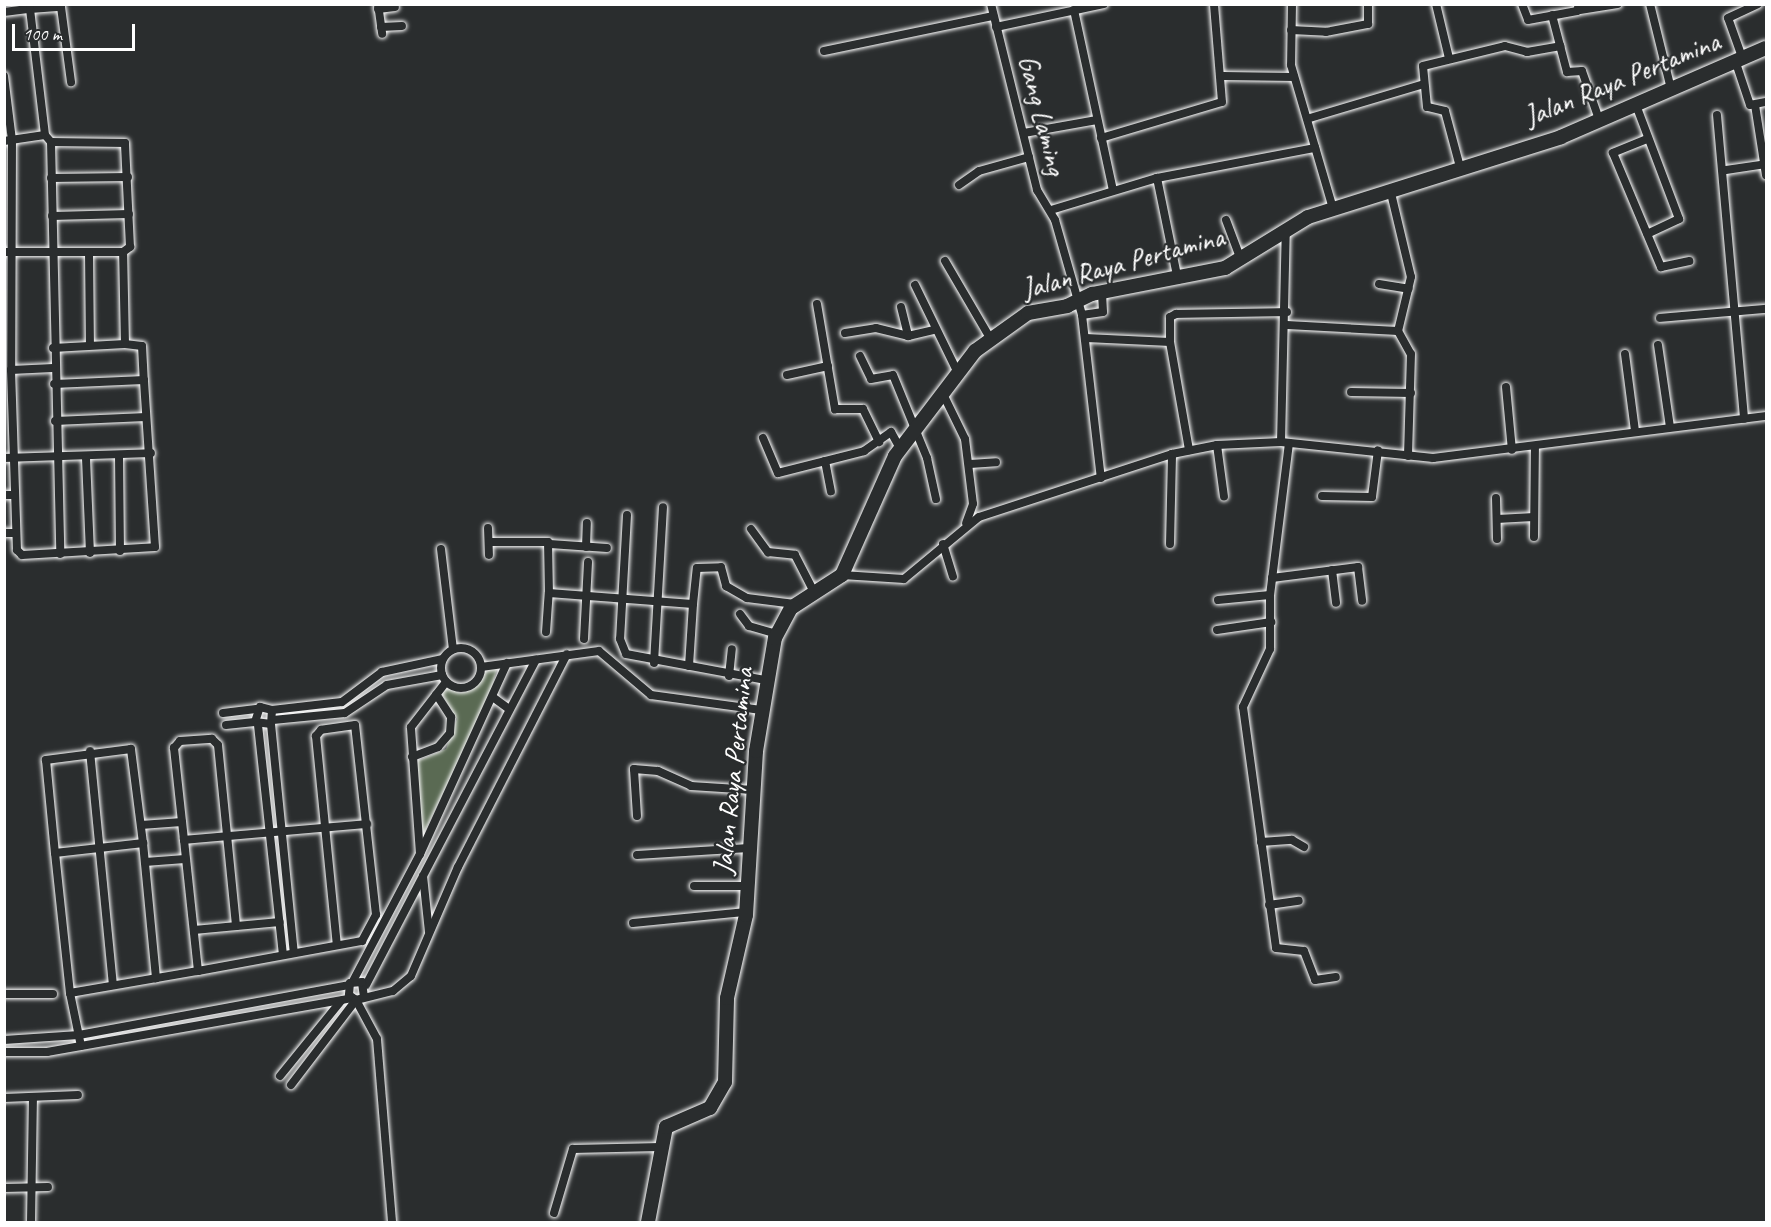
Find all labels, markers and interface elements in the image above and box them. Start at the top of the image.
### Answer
scale bar [15,12,138,50]
text: 100 m [23,23,62,45]
street label: Jalan Raya Pertamina [1519,25,1725,133]
street label: Gang Laming [1011,51,1073,179]
street label: Jalan Raya Pertamina [1018,220,1228,306]
street label: Jalan Raya Pertamina [705,666,761,876]

